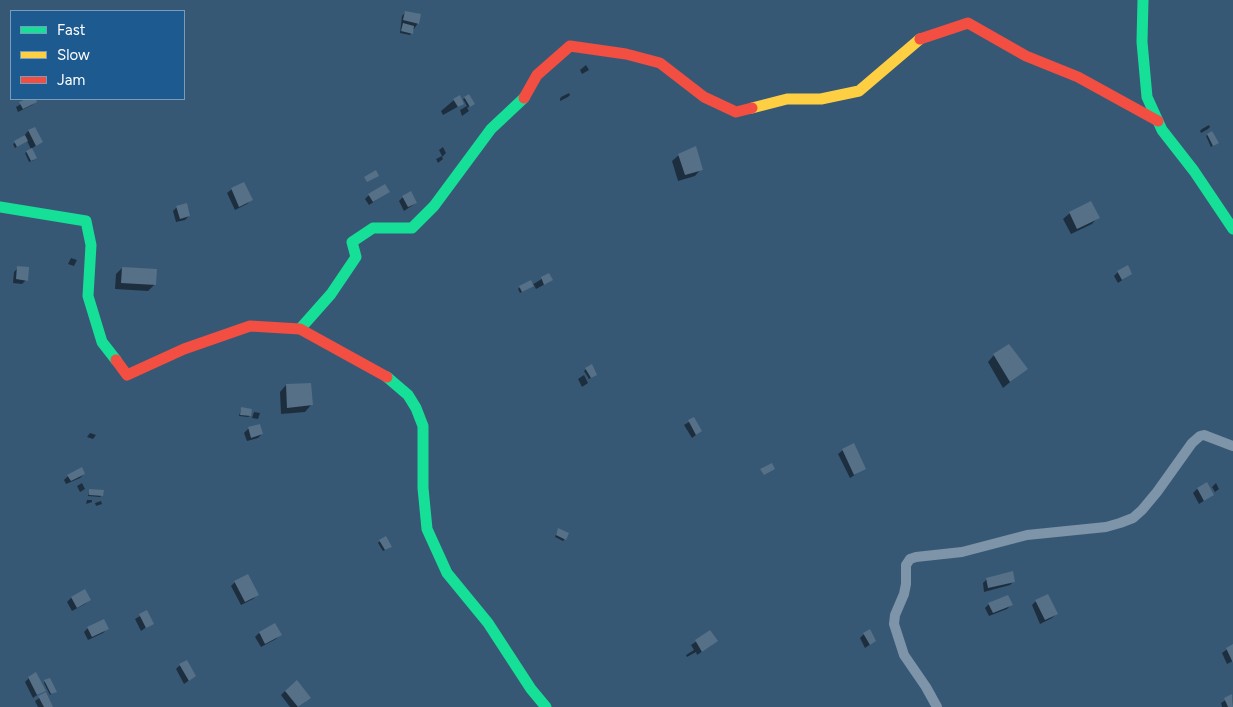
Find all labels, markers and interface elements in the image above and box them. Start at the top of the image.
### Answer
legend [10,10,185,100]
text: Fast [57,21,85,39]
text: Slow [57,46,90,64]
text: Jam [57,71,85,89]

